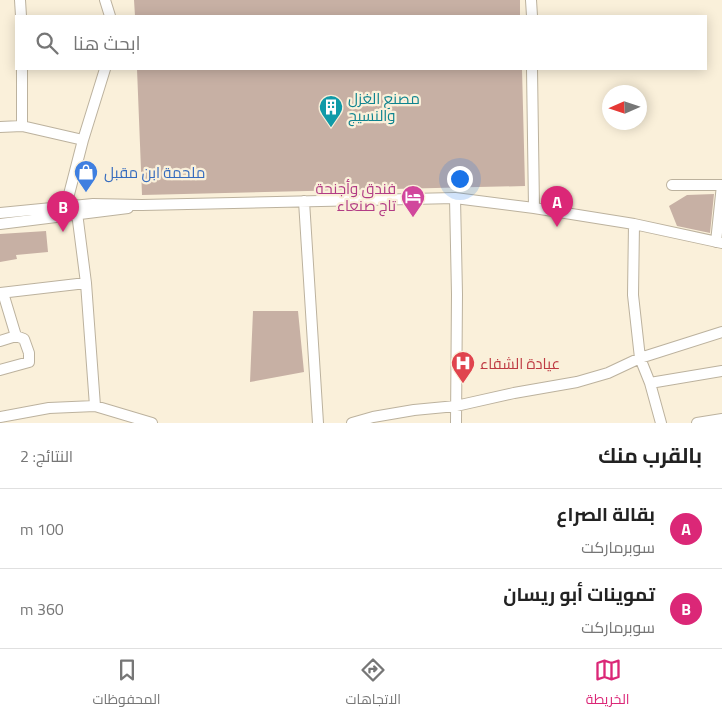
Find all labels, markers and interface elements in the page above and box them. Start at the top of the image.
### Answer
search box [15,15,707,70]
text: ابحث هنا [73,28,141,57]
icon: search [33,29,61,57]
north arrow [602,85,647,130]
place label: مصنع الغزل والنسيج [348,87,420,127]
building icon: مصنع الغزل والنسيج [318,94,344,128]
shop icon: ملحمة ابن مقبل [73,159,99,193]
place label: ملحمة ابن مقبل [104,161,205,184]
your location [447,166,473,192]
place label: فندق وأجنحة تاج صنعاء [316,177,396,217]
hotel icon: فندق وأجنحة تاج صنعاء [400,184,426,218]
pin: A [541,186,573,227]
pin: B [47,191,79,232]
hospital icon: عيادة الشفاء [450,350,476,384]
place label: عيادة الشفاء [480,352,560,375]
text: بالقرب منك [598,439,702,471]
text: النتائج: 2 [20,444,73,468]
text: بقالة الصراع [557,499,655,528]
text: 100 m [20,517,64,541]
text: A [681,517,691,541]
text: سوبرماركت [581,535,655,559]
text: تموينات أبو ريسان [503,579,655,608]
text: 360 m [20,597,64,621]
text: B [681,597,691,621]
text: سوبرماركت [581,615,655,639]
tab: المحفوظات [92,656,161,712]
tab: الاتجاهات [346,656,401,712]
tab: الخريطة [586,656,630,712]

